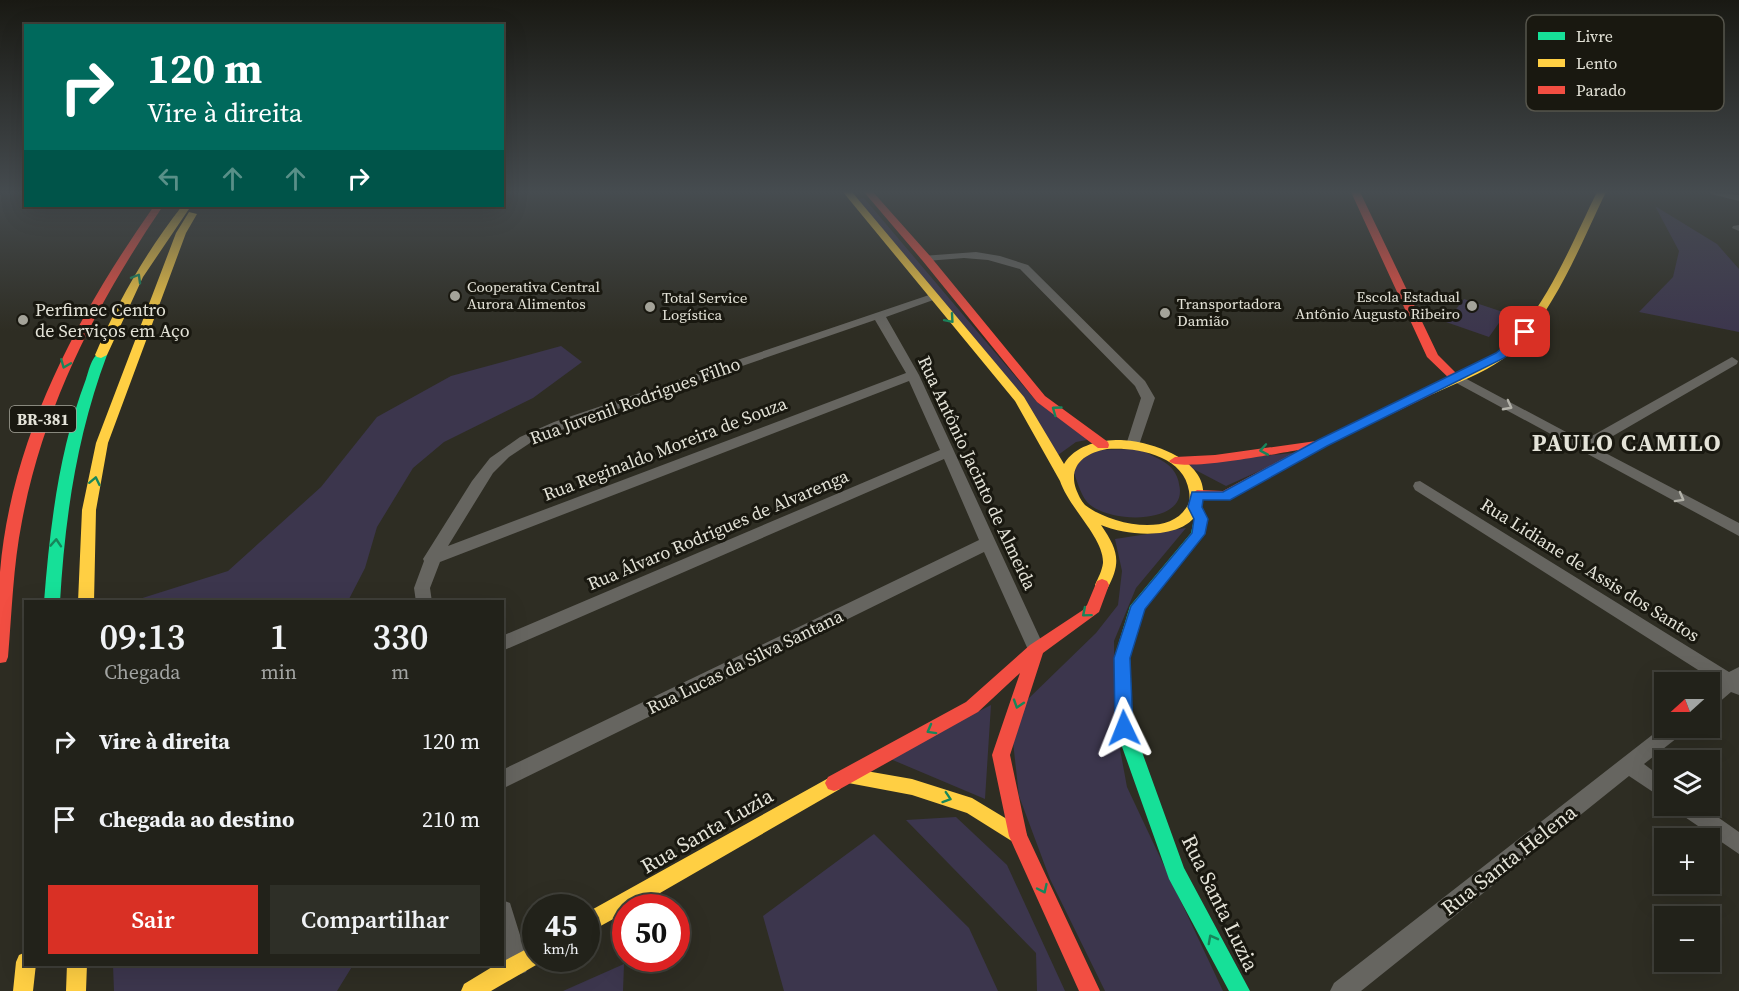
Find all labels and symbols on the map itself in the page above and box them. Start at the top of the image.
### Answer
legend [1526,15,1724,111]
text: Livre [1576,25,1613,47]
text: Lento [1576,52,1618,74]
text: Parado [1576,79,1626,101]
one-way arrow [129,274,141,284]
place label: Cooperativa Central Aurora Alimentos [467,276,600,314]
place label: Escola Estadual Antônio Augusto Ribeiro [1295,286,1461,324]
place label: Total Service Logística [662,287,748,325]
marker: Cooperativa Central Aurora Alimentos [448,289,462,303]
place label: Transportadora Damião [1177,293,1282,331]
place label: Perfimec Centro de Serviços em Aço [35,297,190,343]
marker: Escola Estadual Antônio Augusto Ribeiro [1465,299,1479,313]
marker: Total Service Logística [643,300,657,314]
marker: Transportadora Damião [1158,306,1172,320]
pin [1499,306,1550,357]
one-way arrow [943,312,954,323]
marker: Perfimec Centro de Serviços em Aço [16,313,30,327]
street label: Rua Juvenil Rodrigues Filho [526,351,744,450]
street label: Rua Antônio Jacinto de Almeida [912,352,1043,595]
one-way arrow [59,358,72,369]
street label: Rua Reginaldo Moreira de Souza [539,390,791,507]
one-way arrow [1502,398,1513,410]
road number: BR-381 [10,406,76,432]
one-way arrow [1052,406,1063,417]
district label: PAULO CAMILO [1532,426,1722,459]
one-way arrow [1260,444,1269,456]
street label: Rua Álvaro Rodrigues de Alvarenga [583,463,853,596]
one-way arrow [88,476,101,486]
one-way arrow [1674,491,1684,502]
street label: Rua Lidiane de Assis dos Santos [1476,492,1705,647]
one-way arrow [49,539,62,548]
street label: Rua Lucas da Silva Santana [643,603,848,720]
one-way arrow [1082,606,1093,617]
north arrow [1654,672,1720,738]
position arrow [1092,696,1156,760]
one-way arrow [1012,698,1025,709]
one-way arrow [927,723,937,734]
street label: Rua Santa Luzia [635,781,779,880]
one-way arrow [941,791,952,803]
street label: Rua Santa Helena [1435,797,1583,922]
street label: Rua Santa Luzia [1175,830,1266,976]
one-way arrow [1035,883,1047,894]
speed limit sign: 50 [612,894,690,972]
one-way arrow [1208,935,1219,946]

